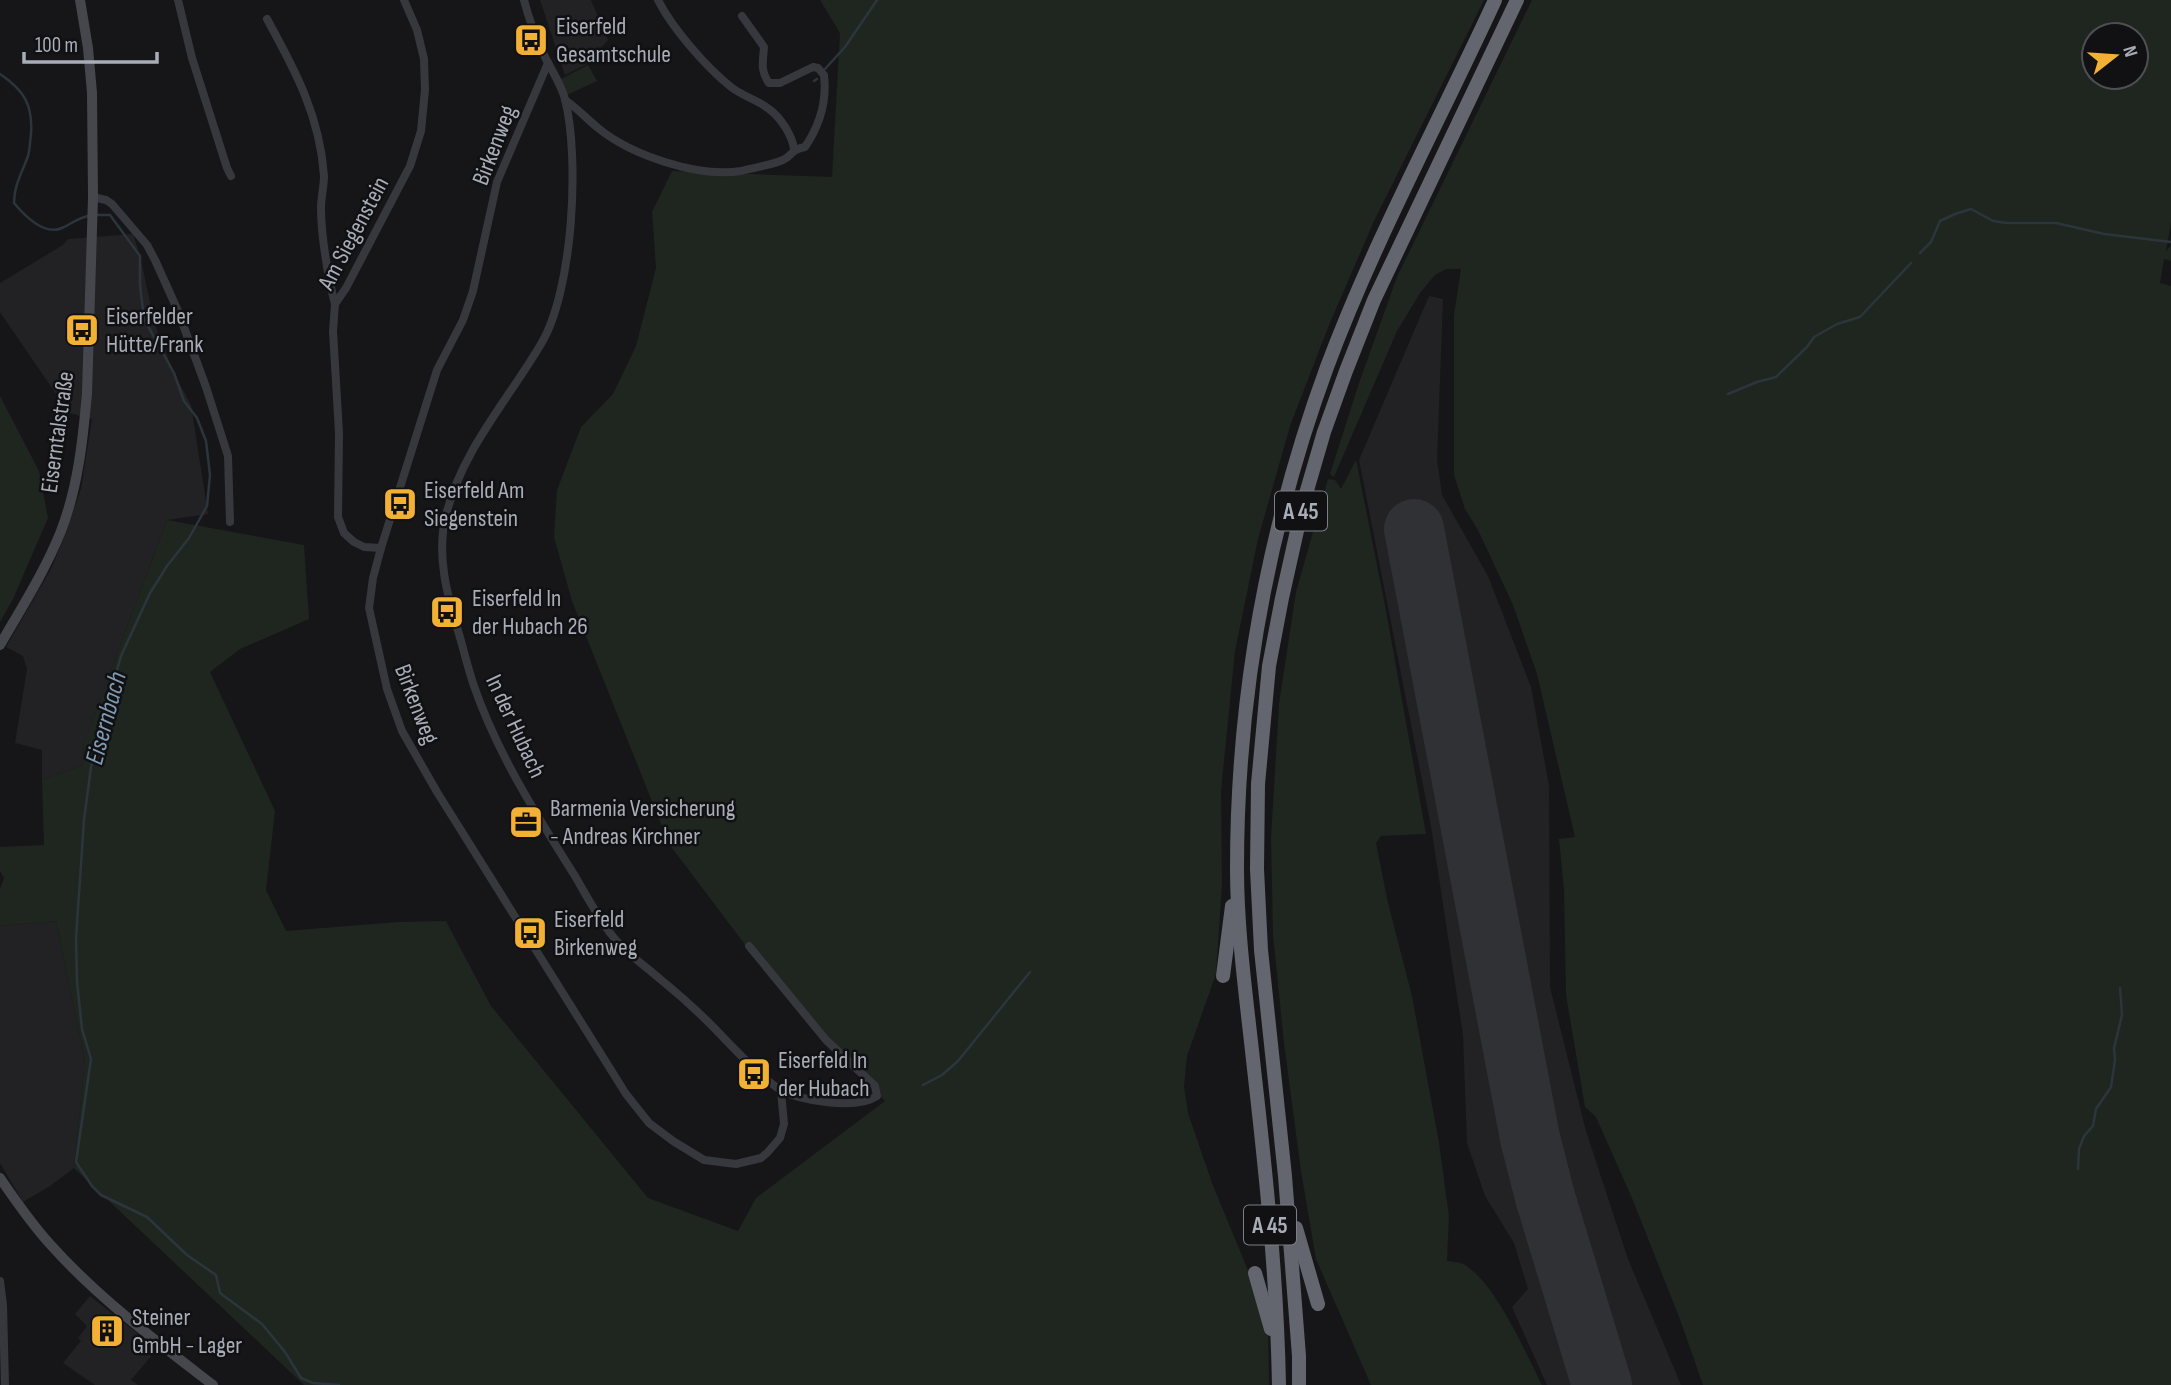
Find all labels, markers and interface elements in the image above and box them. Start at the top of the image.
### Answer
place label: Eiserfeld Gesamtschule [556,12,671,69]
scale bar [24,21,158,65]
bus stop icon: Eiserfeld Gesamtschule [512,21,550,59]
north arrow [2080,21,2150,91]
text: 100 m [35,33,78,58]
text: N [2117,43,2142,60]
street label: Birkenweg [466,101,523,189]
street label: Am Siegenstein [311,172,395,296]
place label: Eiserfelder Hütte/Frank [106,302,204,359]
bus stop icon: Eiserfelder Hütte/Frank [63,311,101,349]
street label: Eiserntalstraße [35,370,80,495]
place label: Eiserfeld Am Siegenstein [424,476,524,533]
bus stop icon: Eiserfeld Am Siegenstein [381,485,419,523]
road number: A 45 [1275,491,1327,530]
place label: Eiserfeld In der Hubach 26 [472,584,588,641]
bus stop icon: Eiserfeld In der Hubach 26 [428,593,466,631]
street label: Birkenweg [388,660,445,748]
water label: Eisernbach [79,668,134,768]
street label: In der Hubach [479,670,552,782]
place label: Barmenia Versicherung - Andreas Kirchner [550,794,735,851]
office icon: Barmenia Versicherung - Andreas Kirchner [507,803,545,841]
place label: Eiserfeld Birkenweg [554,905,637,962]
bus stop icon: Eiserfeld Birkenweg [511,914,549,952]
place label: Eiserfeld In der Hubach [778,1046,870,1103]
bus stop icon: Eiserfeld In der Hubach [735,1055,773,1093]
road number: A 45 [1244,1206,1296,1244]
place label: Steiner GmbH - Lager [132,1303,242,1360]
building icon: Steiner GmbH - Lager [88,1312,126,1350]

